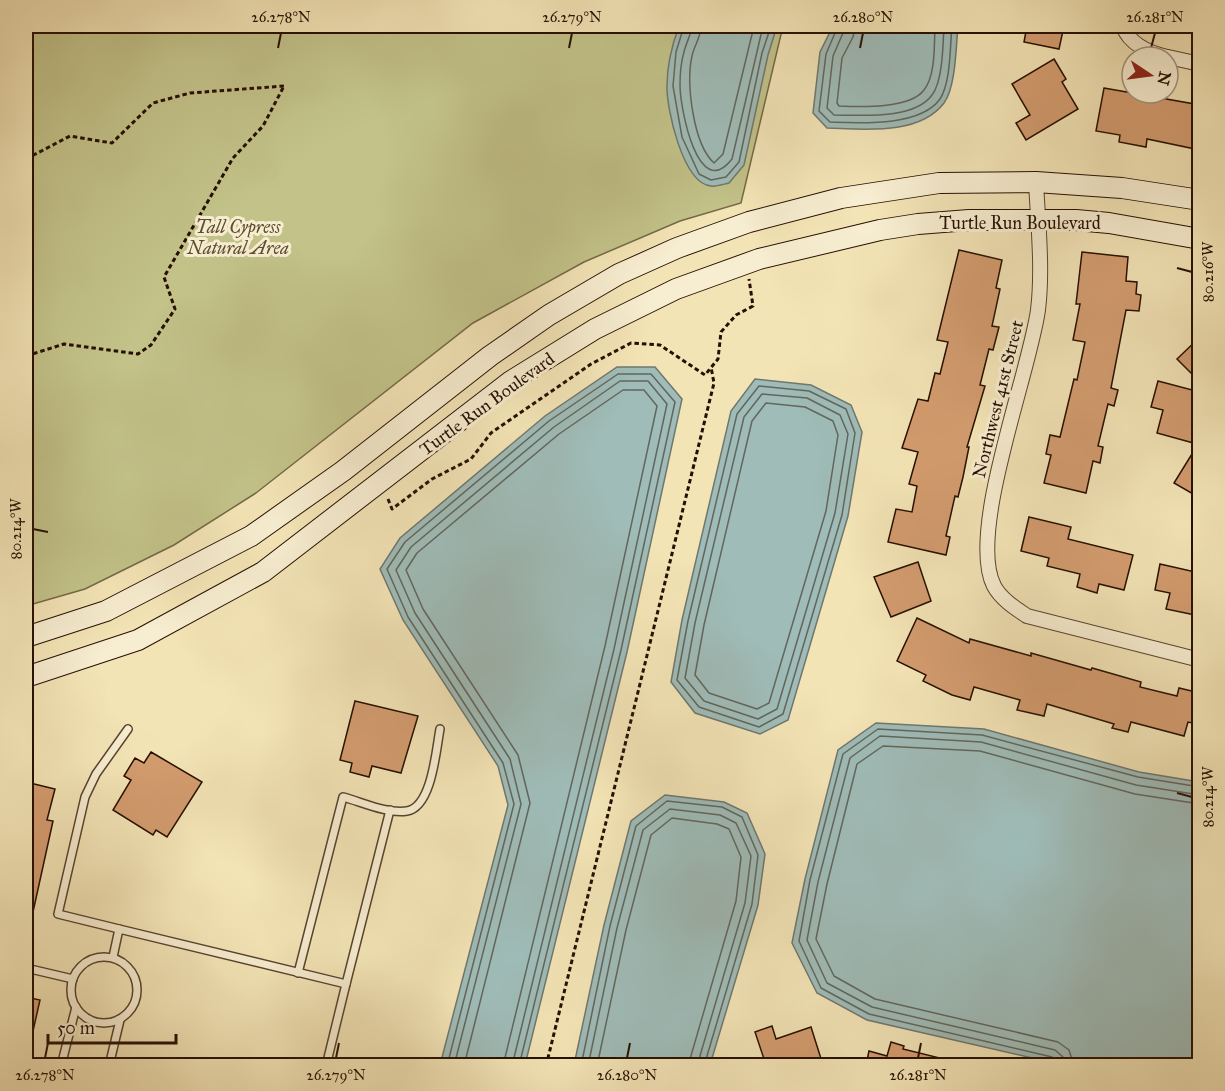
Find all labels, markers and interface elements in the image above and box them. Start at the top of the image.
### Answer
text: 26.278°N [251,8,311,26]
text: 26.279°N [542,8,602,26]
text: 26.280°N [833,8,894,26]
text: 26.281°N [1126,8,1184,26]
north arrow [1120,45,1180,105]
text: N [1153,70,1175,87]
street label: Turtle Run Boulevard [939,212,1101,234]
park label: Tall Cypress Natural Area [186,216,289,259]
text: 80.216°W [1199,241,1217,302]
street label: Northwest 41st Street [968,317,1028,480]
street label: Turtle Run Boulevard [415,348,559,460]
text: 80.214°W [7,498,25,560]
text: 80.214°W [1199,766,1217,828]
scale bar [48,1007,176,1045]
text: 50 m [57,1017,95,1039]
text: 26.278°N [15,1066,75,1084]
text: 26.279°N [306,1066,366,1084]
text: 26.280°N [597,1066,658,1084]
text: 26.281°N [889,1066,947,1084]

